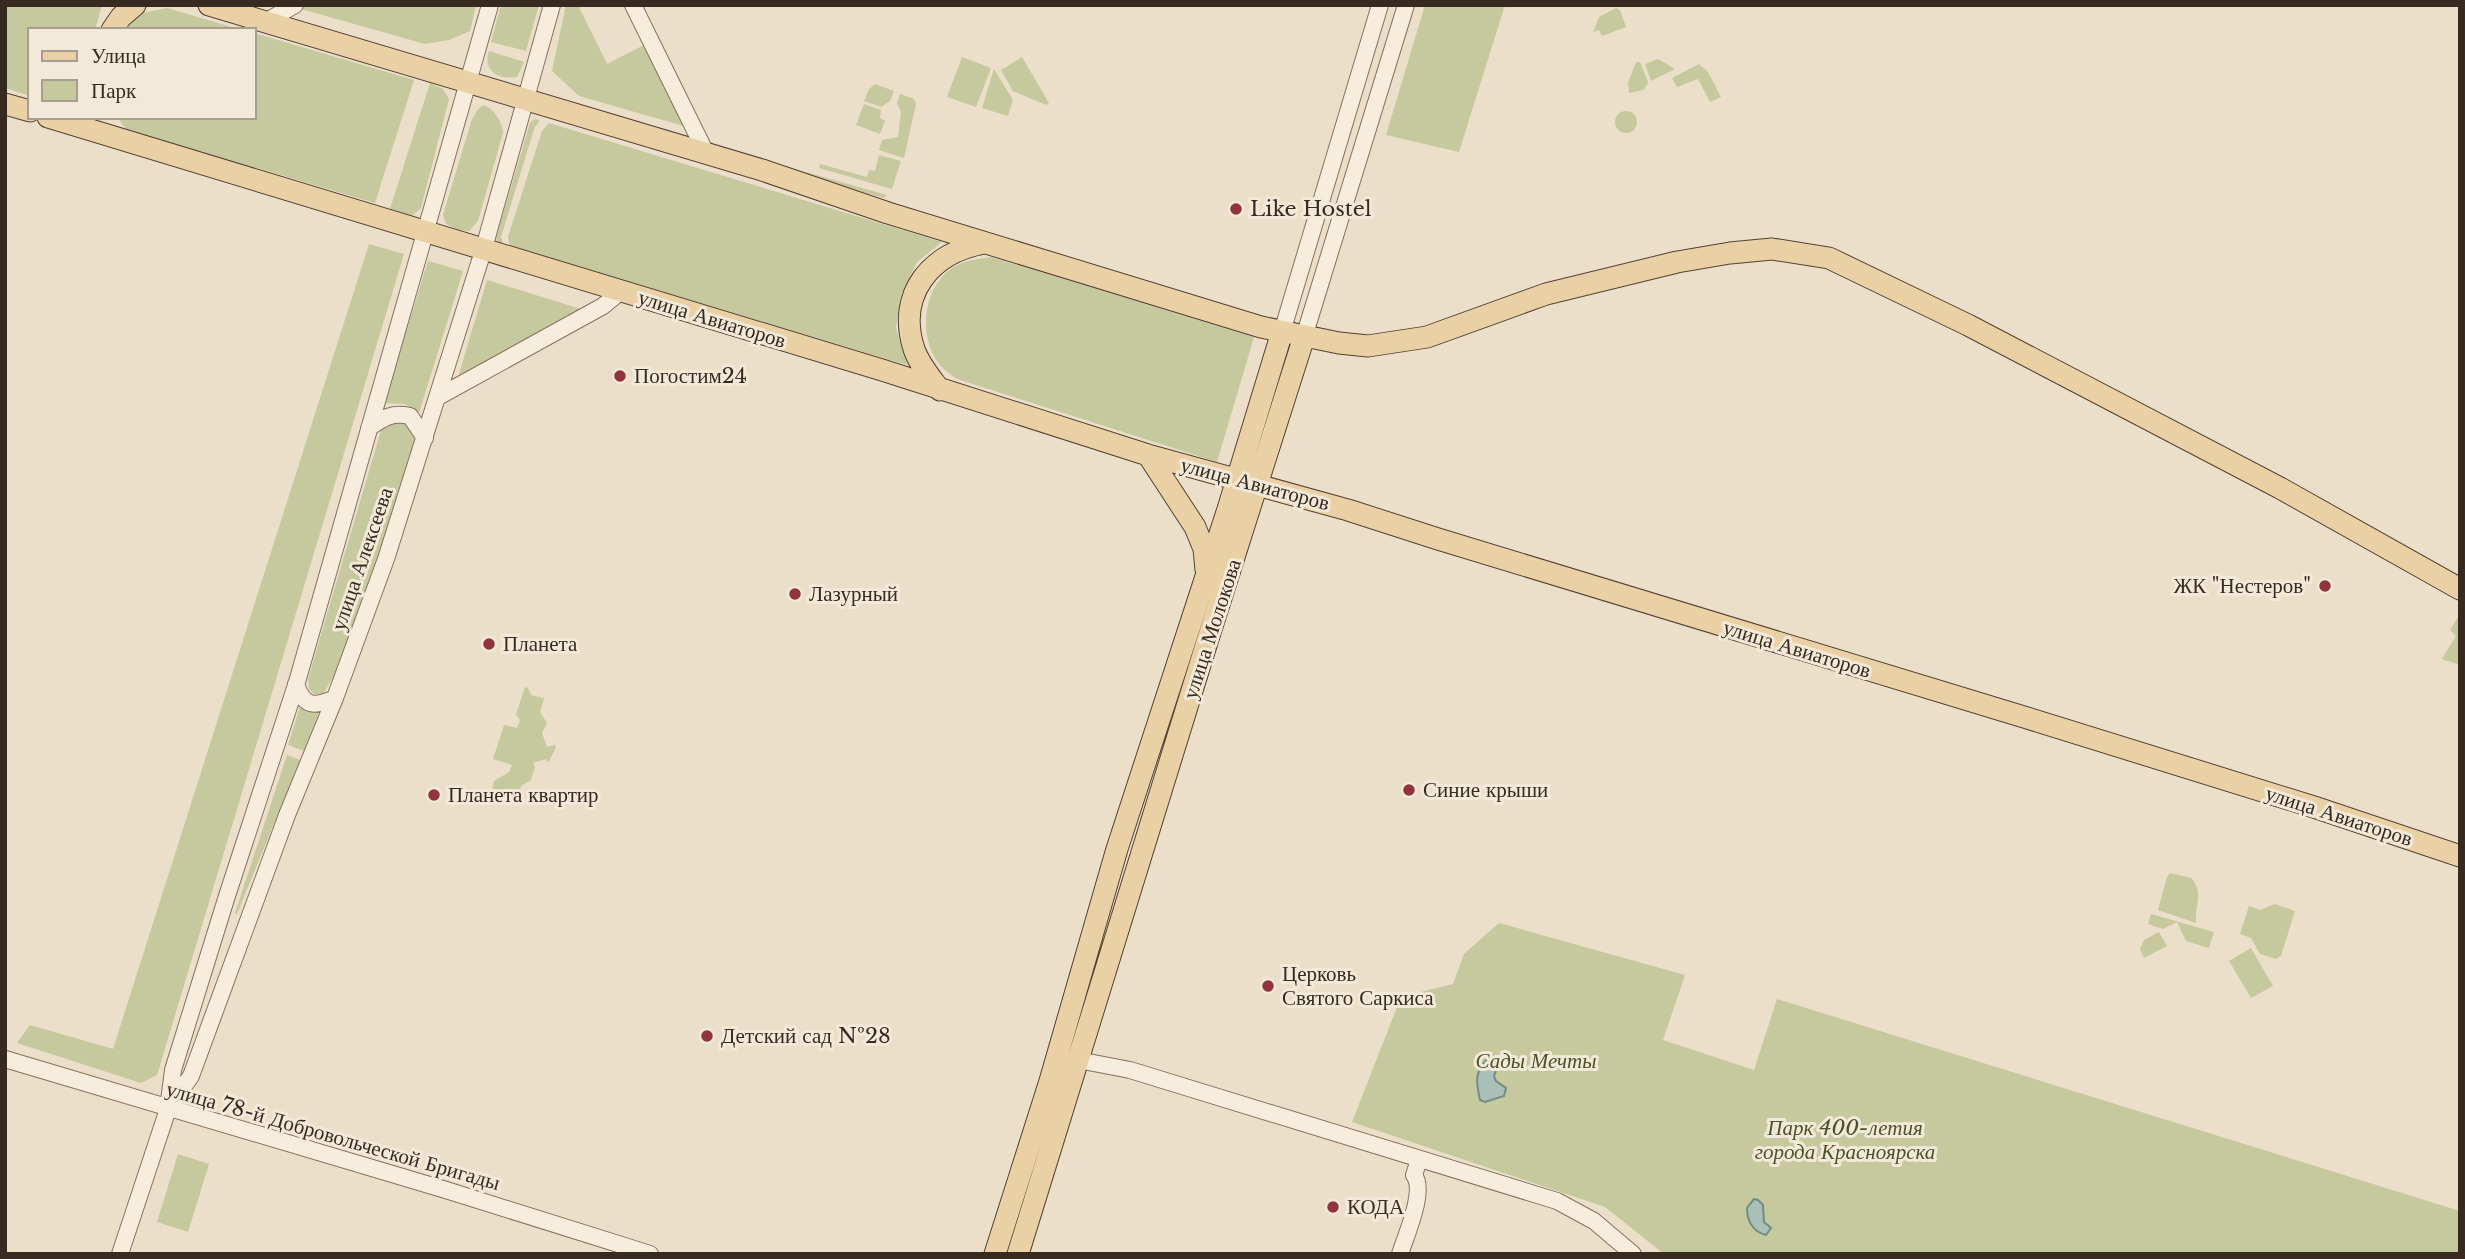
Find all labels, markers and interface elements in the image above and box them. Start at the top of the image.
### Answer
legend [28,28,256,119]
text: Улица [91,43,146,69]
text: Парк [91,78,137,104]
place label: Like Hostel [1250,196,1372,222]
marker: Like Hostel [1228,201,1244,217]
street label: улица Авиаторов [635,284,789,354]
place label: Погостим24 [634,363,747,389]
marker: Погостим24 [612,368,628,384]
street label: улица Авиаторов [1178,452,1332,516]
street label: улица Алексеева [325,483,399,634]
street label: улица Молокова [1177,555,1247,702]
place label: ЖК "Нестеров" [2173,573,2311,599]
marker: ЖК "Нестеров" [2317,578,2333,594]
place label: Лазурный [809,581,898,607]
marker: Лазурный [787,586,803,602]
street label: улица Авиаторов [1720,614,1874,684]
place label: Планета [503,631,578,657]
marker: Планета [481,636,497,652]
place label: Синие крыши [1423,777,1548,803]
street label: улица Авиаторов [2262,780,2416,852]
place label: Планета квартир [448,782,599,808]
marker: Синие крыши [1401,782,1417,798]
marker: Планета квартир [426,787,442,803]
place label: Церковь Святого Саркиса [1282,961,1434,1011]
marker: Церковь Святого Саркиса [1260,978,1276,994]
place label: Детский сад №28 [721,1023,891,1049]
marker: Детский сад №28 [699,1028,715,1044]
park label: Сады Мечты [1476,1048,1596,1074]
street label: улица 78-й Добровольческой Бригады [163,1076,503,1196]
park label: Парк 400-летия города Красноярска [1755,1115,1935,1165]
place label: КОДА [1347,1194,1405,1220]
marker: КОДА [1325,1199,1341,1215]

